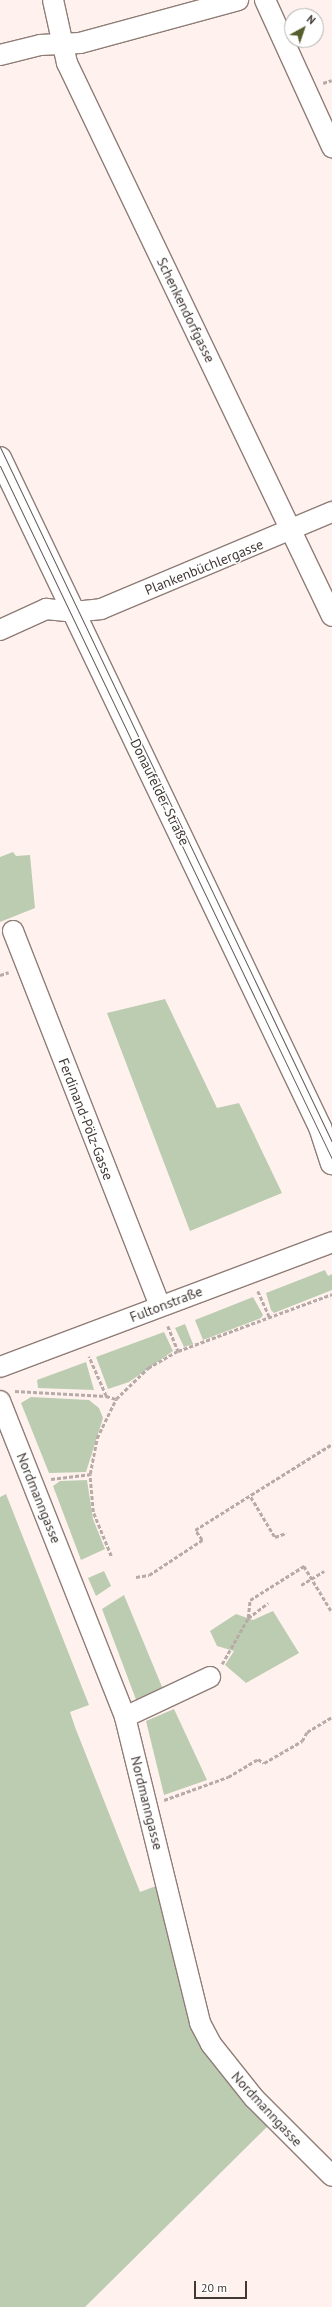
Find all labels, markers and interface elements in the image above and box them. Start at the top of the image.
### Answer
north arrow [284,8,324,48]
text: N [304,12,318,27]
street label: Schenkendorfgasse [153,255,219,365]
street label: Plankenbüchlergasse [142,536,266,598]
street label: Donaufelder Straße [127,736,193,848]
street label: Ferdinand-Pölz-Gasse [55,1056,117,1182]
street label: Fultonstraße [127,1282,205,1326]
street label: Nordmanngasse [13,1450,65,1546]
street label: Nordmanngasse [127,1754,167,1852]
street label: Nordmanngasse [228,2068,306,2150]
scale bar [196,2273,249,2299]
text: 20 m [201,2280,227,2295]

